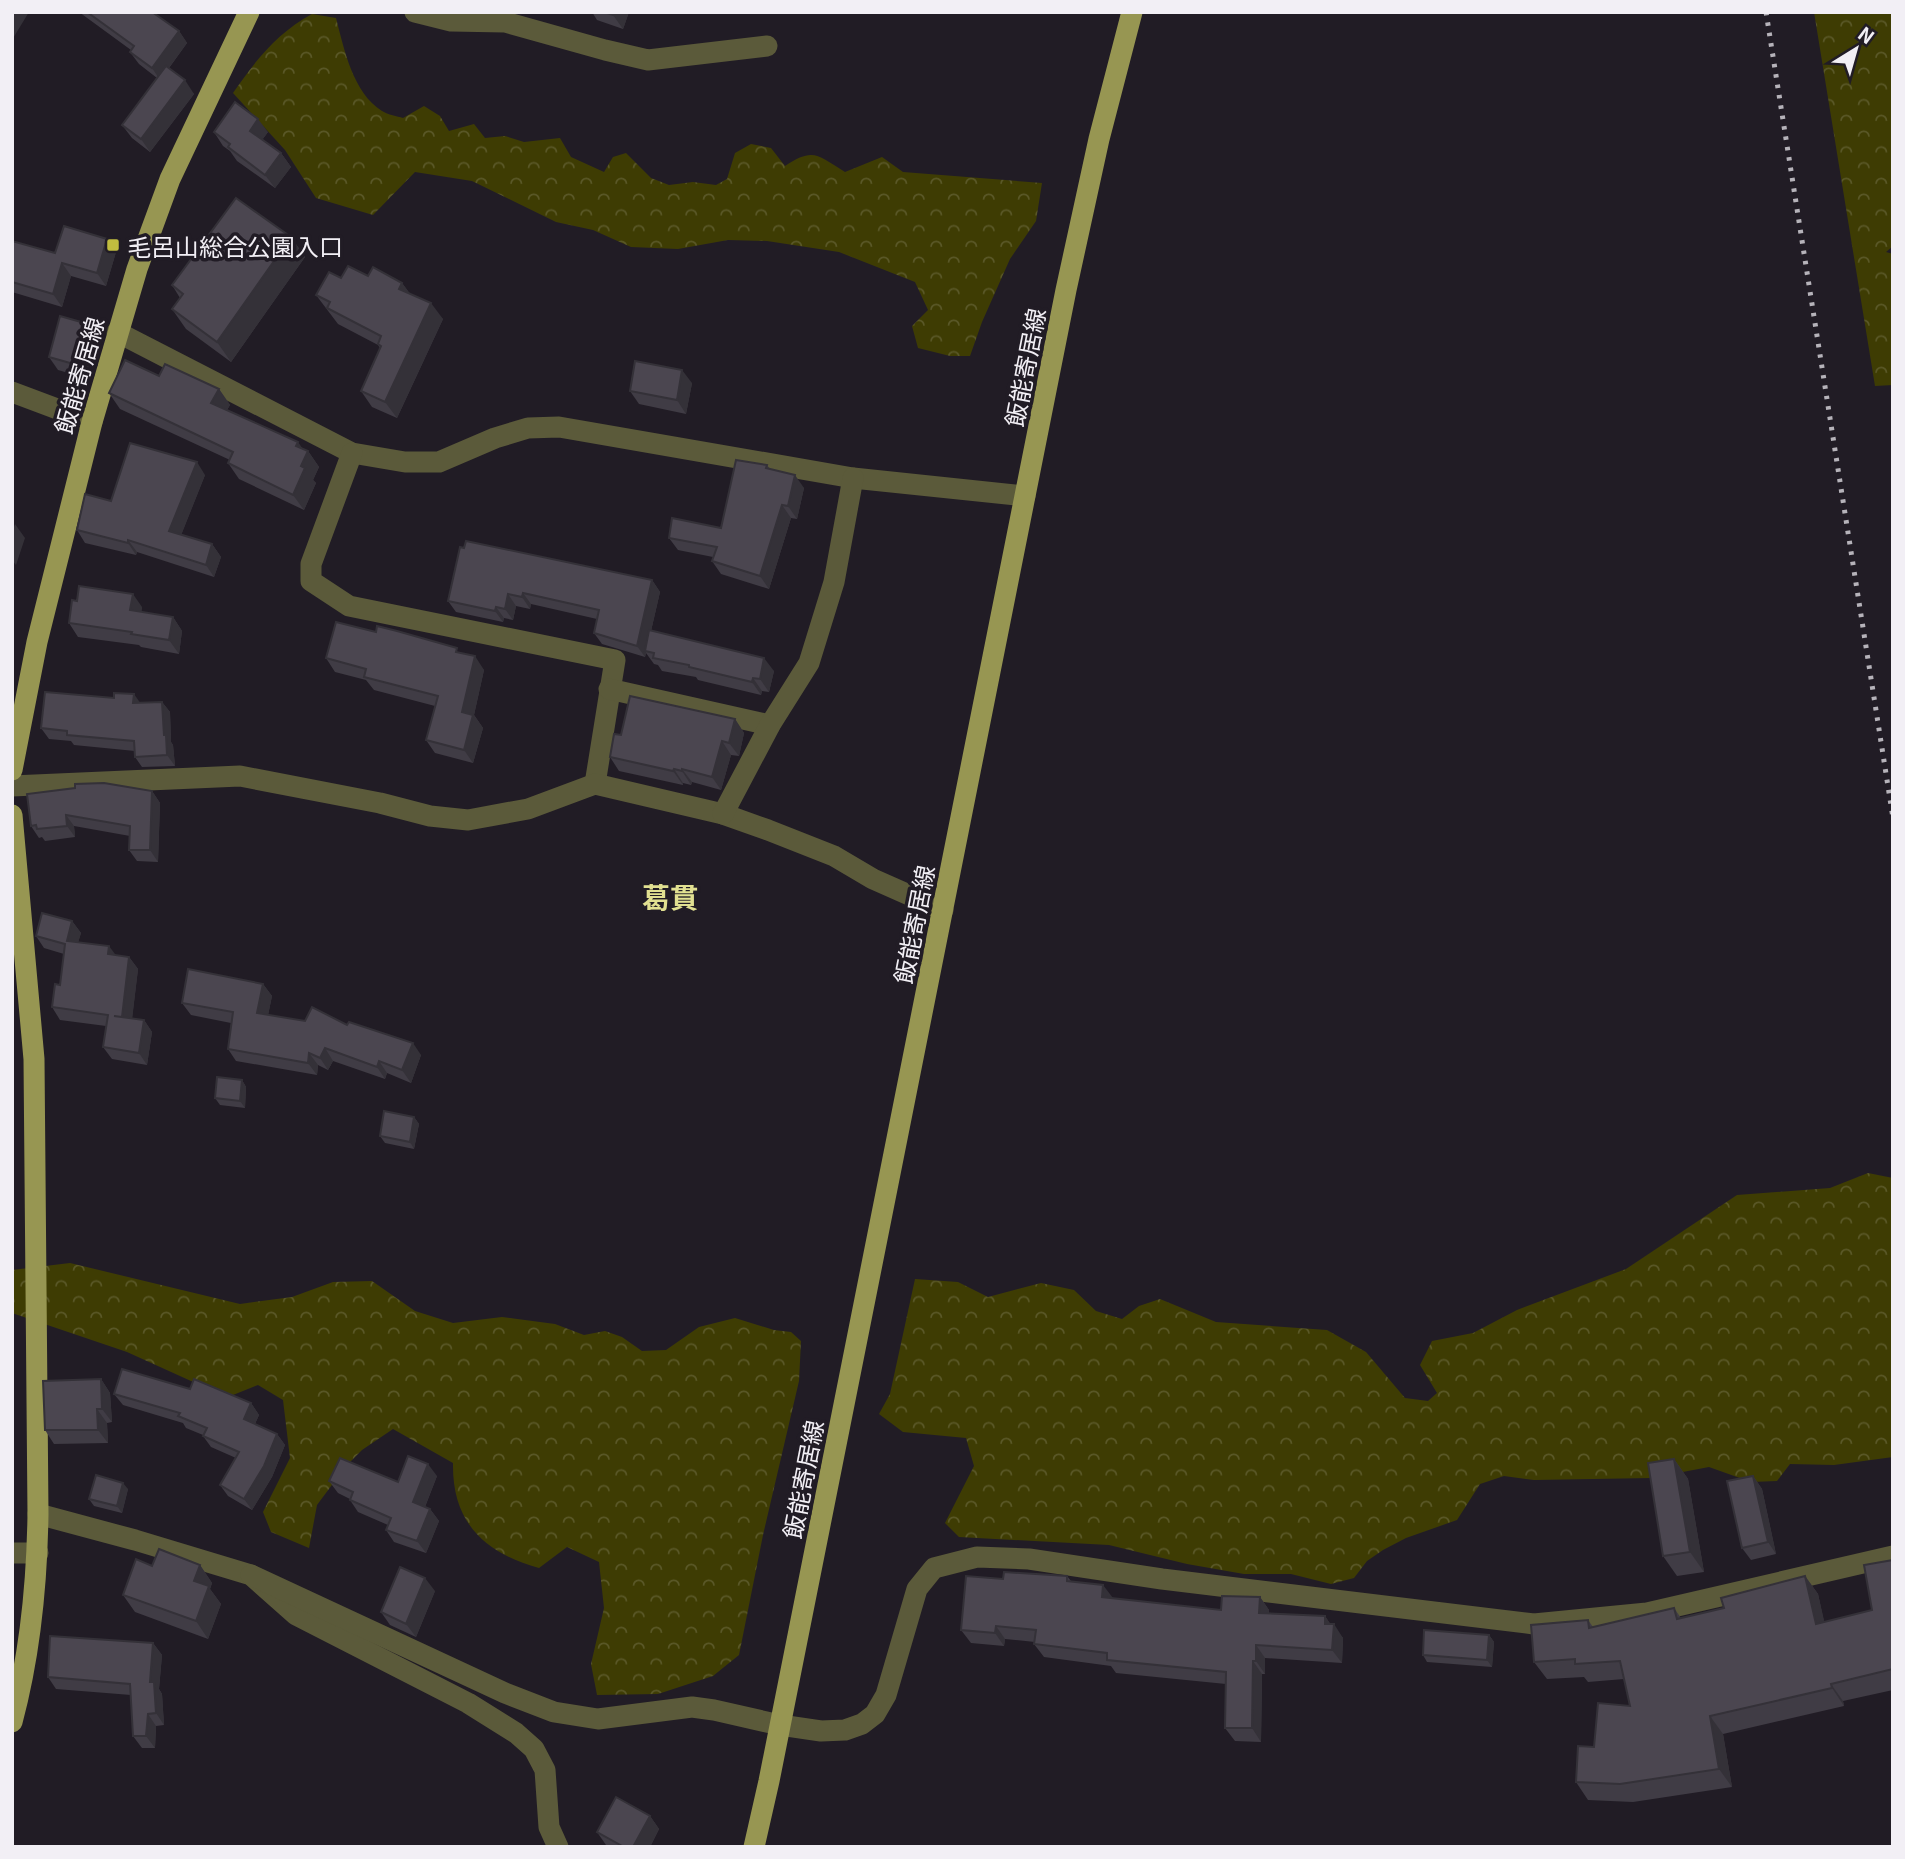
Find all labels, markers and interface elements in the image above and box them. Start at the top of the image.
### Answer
north arrow [1821,14,1891,84]
text: N [1853,19,1881,49]
place label: 毛呂山総合公園入口 [127,228,343,263]
marker: 毛呂山総合公園入口 [105,237,121,253]
street label: 飯能寄居線 [995,305,1053,429]
street label: 飯能寄居線 [45,313,111,437]
street label: 飯能寄居線 [884,862,942,986]
district label: 葛貫 [642,876,698,916]
street label: 飯能寄居線 [773,1417,831,1541]

